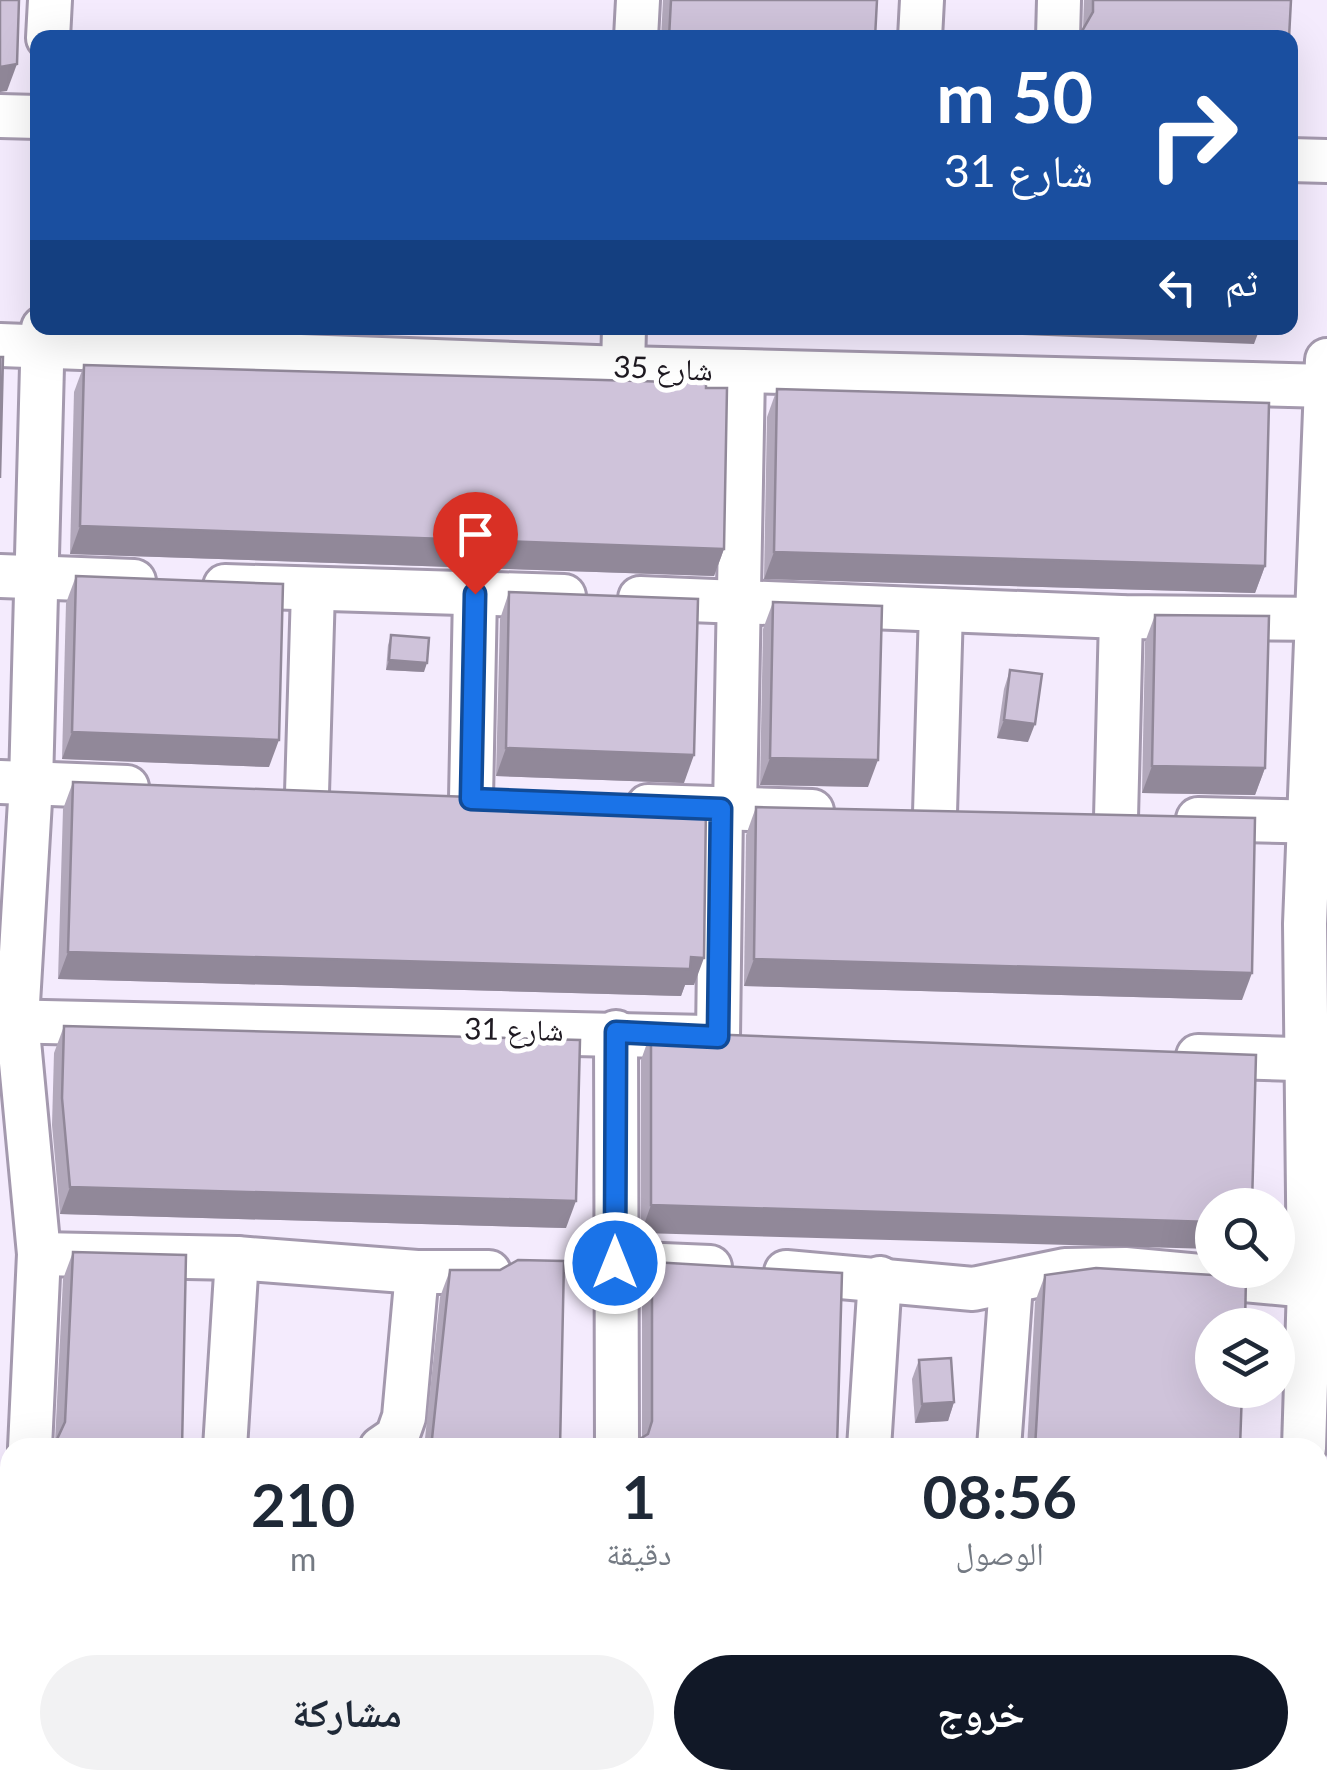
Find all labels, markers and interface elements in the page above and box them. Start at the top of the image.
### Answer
text: 50 m [936,54,1093,138]
icon: right [1128,70,1258,200]
text: شارع 31 [944,143,1093,197]
text: ثم [1225,258,1258,304]
icon: left [1150,260,1205,315]
street label: شارع 35 [613,347,713,390]
pin [433,492,518,595]
icon: arrive [448,507,503,562]
street label: شارع 31 [464,1009,564,1050]
map controls [1195,1188,1295,1408]
button: search [1195,1188,1295,1288]
position arrow [563,1211,667,1315]
button: layers [1195,1308,1295,1408]
text: 1 [621,1460,656,1532]
text: 08:56 [922,1460,1077,1532]
text: 210 [251,1468,355,1540]
text: دقيقة [606,1533,671,1572]
text: الوصول [955,1533,1044,1572]
text: m [290,1539,316,1578]
button: مشاركة [40,1655,654,1770]
button: خروج [674,1655,1288,1770]

